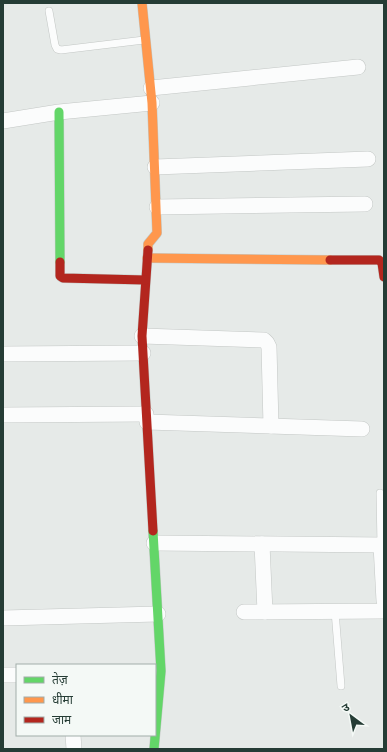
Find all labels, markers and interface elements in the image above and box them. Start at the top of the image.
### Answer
legend [16,664,156,736]
text: तेज़ [52,672,69,688]
text: धीमा [52,692,74,708]
north arrow [331,696,371,736]
text: उ [340,700,353,715]
text: जाम [52,713,72,728]

